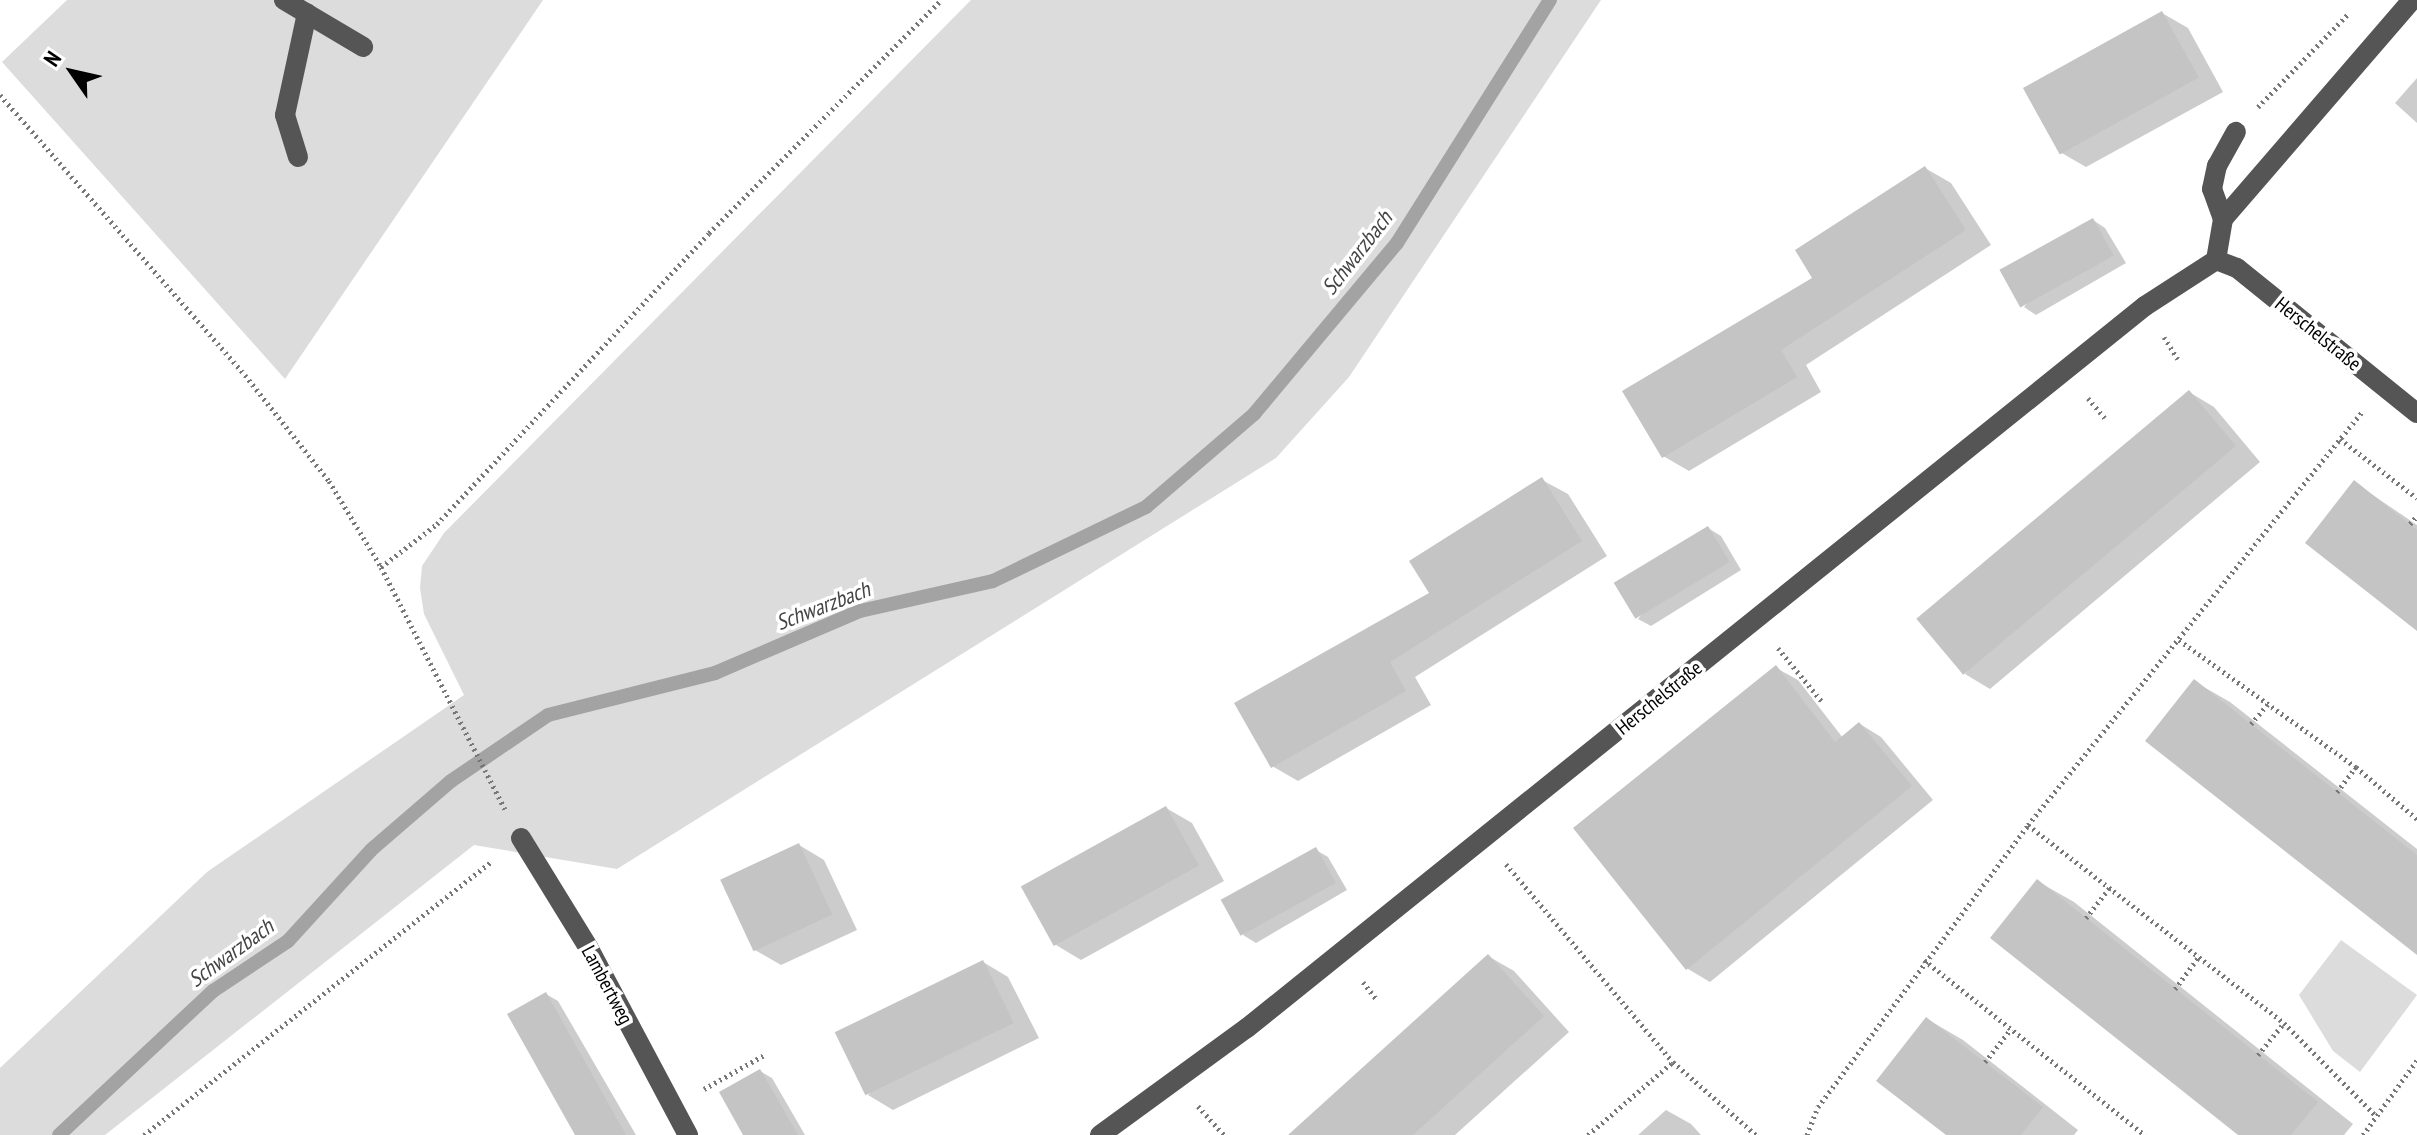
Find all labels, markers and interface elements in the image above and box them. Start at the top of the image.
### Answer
north arrow [32,32,112,112]
text: N [37,46,67,71]
water label: Schwarzbach [1316,206,1398,300]
street label: Herschelstraße [2270,292,2366,376]
water label: Schwarzbach [772,576,874,636]
street label: Herschelstraße [1611,656,1707,740]
water label: Schwarzbach [183,913,279,993]
street label: Lambertweg [576,941,638,1029]

